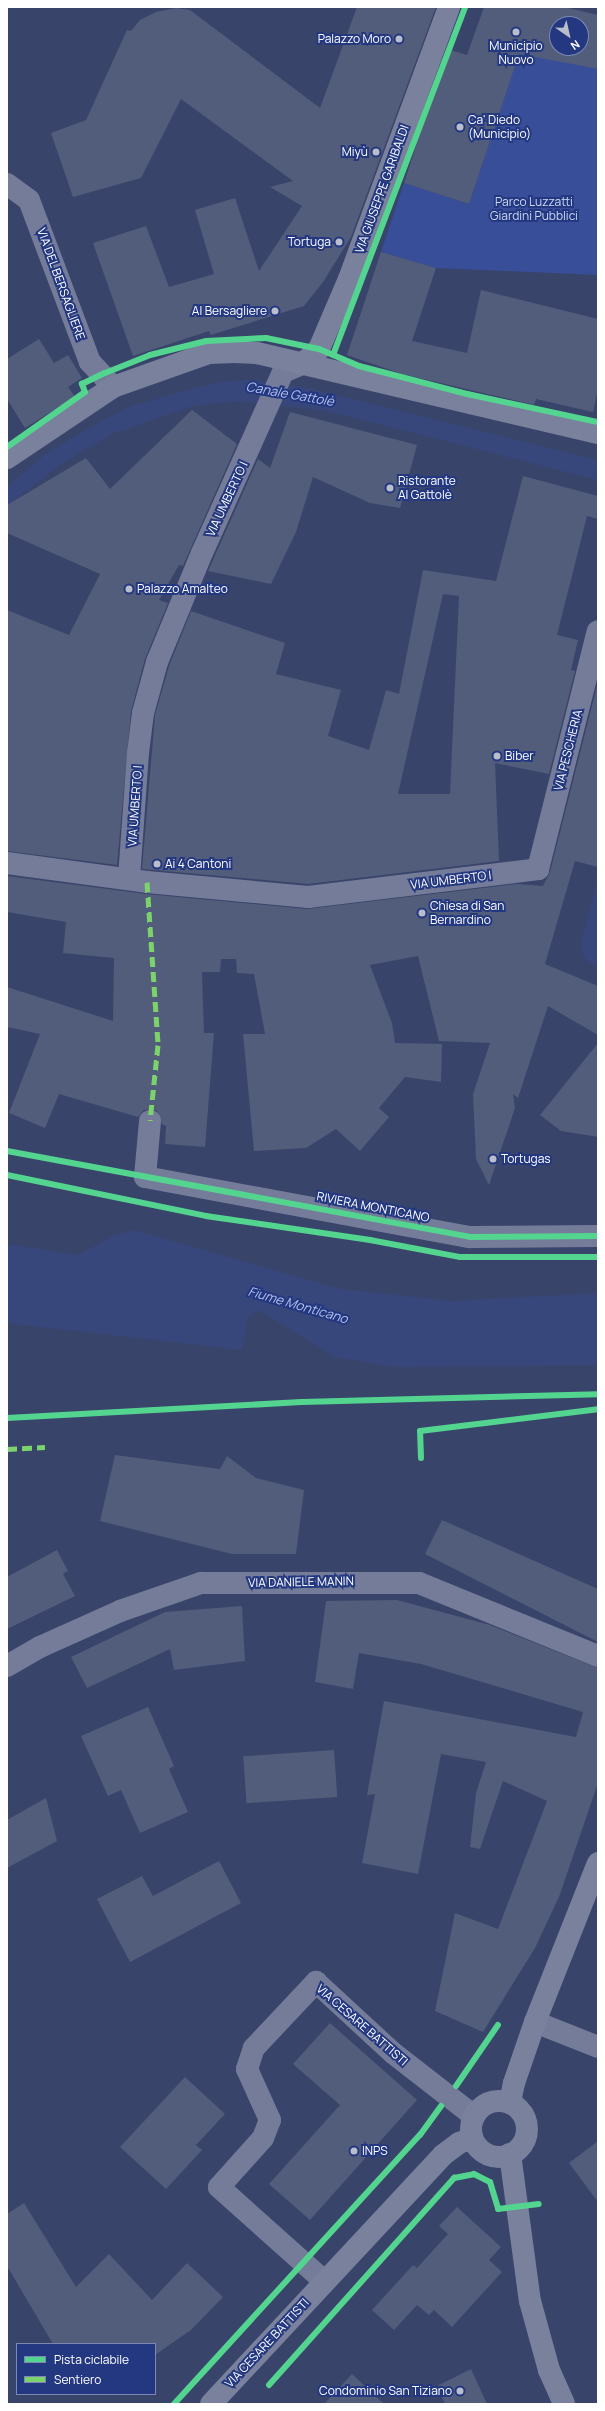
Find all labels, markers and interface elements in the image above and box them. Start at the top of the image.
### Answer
north arrow [549,16,589,56]
marker: Municipio Nuovo [511,27,521,37]
place label: Palazzo Moro [318,32,391,46]
marker: Palazzo Moro [394,34,404,44]
text: N [568,37,583,54]
place label: Municipio Nuovo [489,39,543,67]
place label: Ca' Diedo (Municipio) [468,113,531,141]
marker: Ca' Diedo (Municipio) [455,122,465,132]
street label: VIA GIUSEPPE GARIBALDI [352,123,412,255]
place label: Miyù [342,145,368,159]
marker: Miyù [371,147,381,157]
park label: Parco Luzzatti Giardini Pubblici [490,195,578,223]
street label: VIA DEL BERSAGLIERE [34,226,88,342]
place label: Tortuga [288,235,331,249]
marker: Tortuga [334,237,344,247]
place label: Al Bersagliere [192,304,267,318]
marker: Al Bersagliere [270,306,280,316]
water label: Canale Gattolè [245,379,335,409]
street label: VIA UMBERTO I [203,459,251,539]
place label: Ristorante Al Gattolè [398,474,456,502]
marker: Ristorante Al Gattolè [385,483,395,493]
place label: Palazzo Amalteo [137,582,228,596]
marker: Palazzo Amalteo [124,584,134,594]
street label: VIA PESCHERIA [551,708,585,792]
place label: Biber [505,749,534,763]
marker: Biber [492,751,502,761]
street label: VIA UMBERTO I [125,765,145,847]
place label: Ai 4 Cantoni [165,857,231,871]
marker: Ai 4 Cantoni [152,859,162,869]
street label: VIA UMBERTO I [410,868,492,892]
place label: Chiesa di San Bernardino [430,899,504,927]
marker: Chiesa di San Bernardino [417,908,427,918]
place label: Tortugas [501,1152,551,1166]
marker: Tortugas [488,1154,498,1164]
street label: RIVIERA MONTICANO [315,1189,431,1225]
water label: Fiume Monticano [246,1283,350,1327]
street label: VIA DANIELE MANIN [248,1574,354,1590]
street label: VIA CESARE BATTISTI [313,1981,411,2069]
place label: INPS [362,2144,388,2158]
marker: INPS [349,2146,359,2156]
street label: VIA CESARE BATTISTI [222,2296,312,2390]
legend [16,2343,156,2395]
text: Pista ciclabile [54,2351,129,2368]
text: Sentiero [54,2371,101,2388]
place label: Condominio San Tiziano [319,2384,452,2398]
marker: Condominio San Tiziano [455,2386,465,2396]

